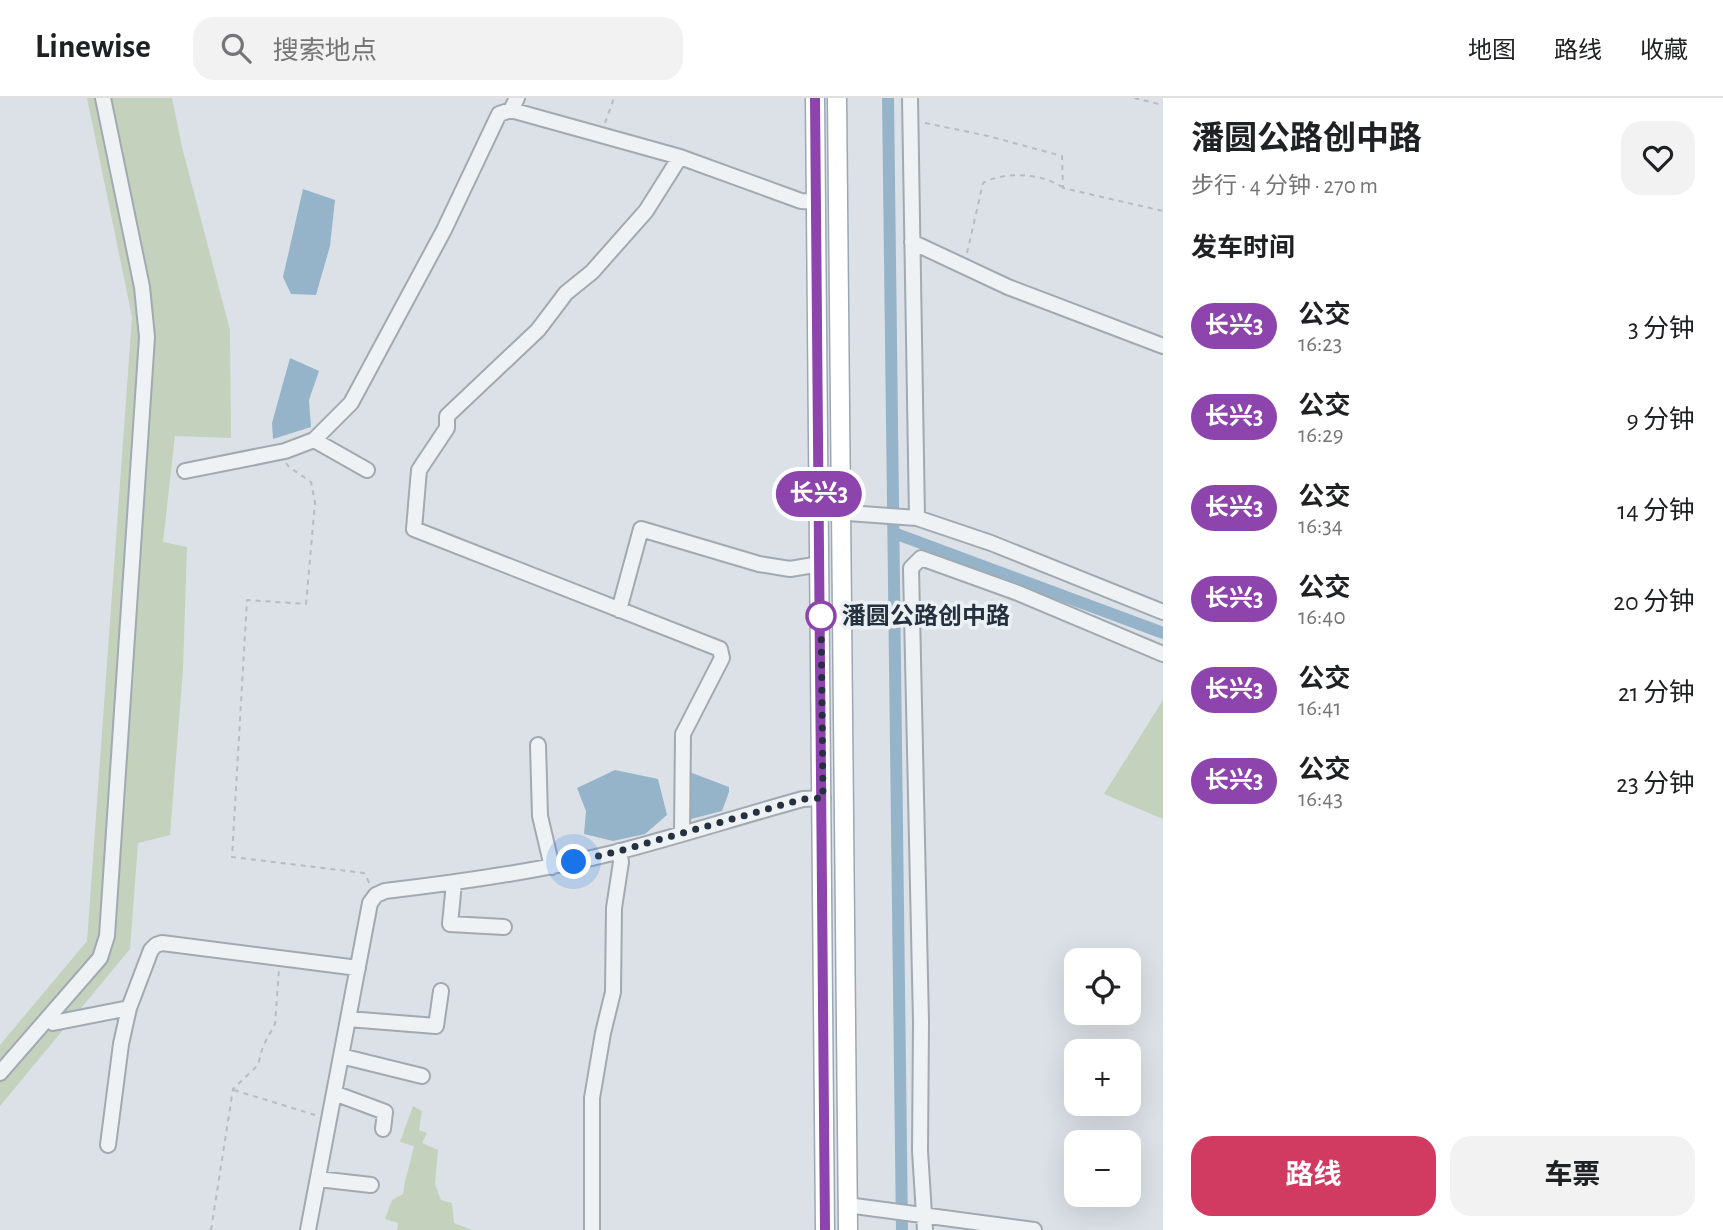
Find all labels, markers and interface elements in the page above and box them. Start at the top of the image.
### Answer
search box [193,17,683,80]
icon: search [217,29,255,67]
text: Linewise [35,31,151,64]
text: 搜索地点 [273,38,377,64]
text: 地图 [1468,39,1516,63]
text: 路线 [1554,39,1602,63]
text: 收藏 [1640,39,1688,63]
button: heart [1621,121,1695,195]
text: 潘圆公路创中路 [1191,123,1422,156]
text: 步行 · 4 分钟 · 270 m [1191,175,1378,198]
text: 发车时间 [1191,235,1295,261]
text: 公交 [1298,302,1350,328]
text: 长兴3 [1205,314,1263,338]
text: 3 分钟 [1628,316,1695,342]
text: 16:23 [1298,333,1342,356]
text: 公交 [1298,393,1350,419]
text: 长兴3 [1205,405,1263,429]
text: 9 分钟 [1626,407,1695,433]
text: 16:29 [1298,424,1344,447]
line badge: 长兴3 [779,471,859,517]
text: 长兴3 [790,482,848,506]
text: 公交 [1298,484,1350,510]
text: 长兴3 [1205,496,1263,520]
text: 14 分钟 [1617,498,1695,524]
text: 16:34 [1298,515,1343,538]
text: 公交 [1298,575,1350,601]
text: 长兴3 [1205,587,1263,611]
text: 20 分钟 [1613,589,1695,615]
marker: 潘圆公路创中路 [806,601,836,631]
place label: 潘圆公路创中路 [842,603,1010,629]
text: 16:40 [1298,606,1346,629]
text: 公交 [1298,666,1350,692]
text: 长兴3 [1205,678,1263,702]
text: 21 分钟 [1618,680,1695,706]
text: 16:41 [1298,697,1341,720]
text: 公交 [1298,757,1350,783]
text: 长兴3 [1205,769,1263,793]
text: 23 分钟 [1616,771,1695,797]
text: 16:43 [1298,788,1343,811]
your location [556,844,591,879]
map controls [1064,948,1141,1207]
button: locate [1064,948,1141,1025]
button: + [1064,1039,1141,1116]
button: − [1064,1130,1141,1207]
button: 路线 [1191,1136,1436,1216]
button: 车票 [1450,1136,1695,1216]

